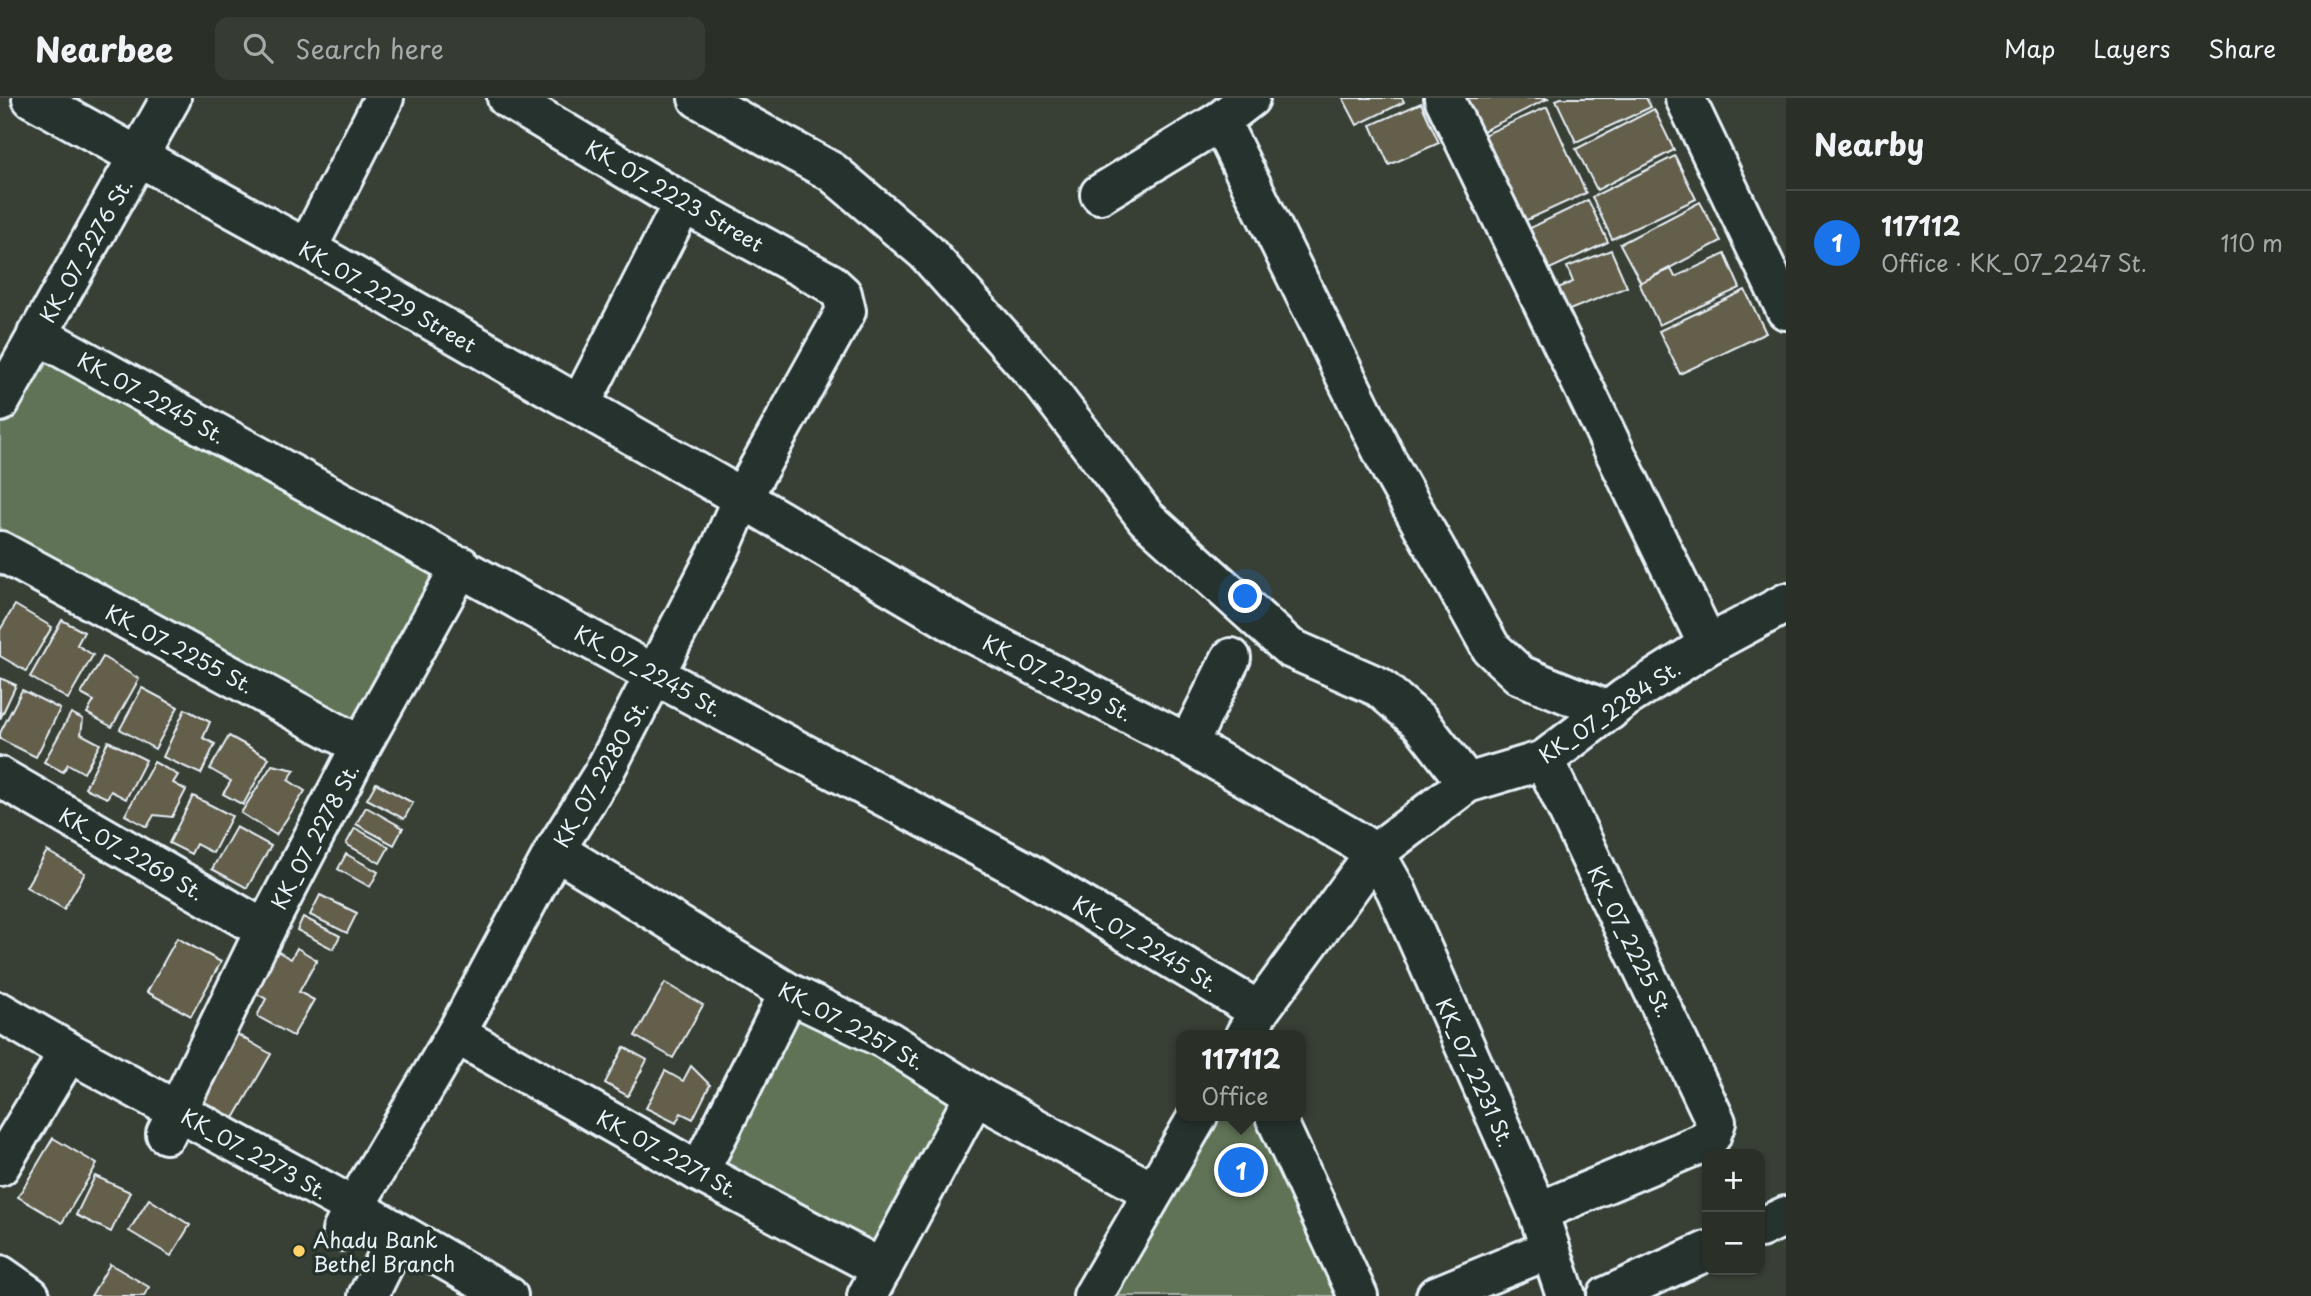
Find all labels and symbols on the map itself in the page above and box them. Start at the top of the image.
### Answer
street label: KK_07_2223 Street [580,131,770,259]
street label: KK_07_2276 St. [31,172,139,328]
street label: KK_07_2229 Street [293,232,483,360]
street label: KK_07_2245 St. [72,343,232,451]
your location [1228,579,1262,613]
street label: KK_07_2255 St. [100,595,260,701]
street label: KK_07_2245 St. [569,616,729,724]
street label: KK_07_2229 St. [978,625,1138,729]
street label: KK_07_2284 St. [1532,652,1686,770]
street label: KK_07_2280 St. [545,693,655,853]
street label: KK_07_2278 St. [262,757,366,915]
street label: KK_07_2269 St. [54,798,210,908]
street label: KK_07_2225 St. [1580,860,1682,1022]
street label: KK_07_2245 St. [1067,887,1225,999]
street label: KK_07_2257 St. [773,973,931,1077]
street label: KK_07_2231 St. [1429,992,1523,1152]
street label: KK_07_2273 St. [176,1099,334,1207]
street label: KK_07_2271 St. [591,1101,745,1205]
pin: 1 [1218,1144,1264,1196]
place label: Ahadu Bank Bethel Branch [313,1223,455,1279]
marker: Ahadu Bank Bethel Branch [291,1243,307,1259]

